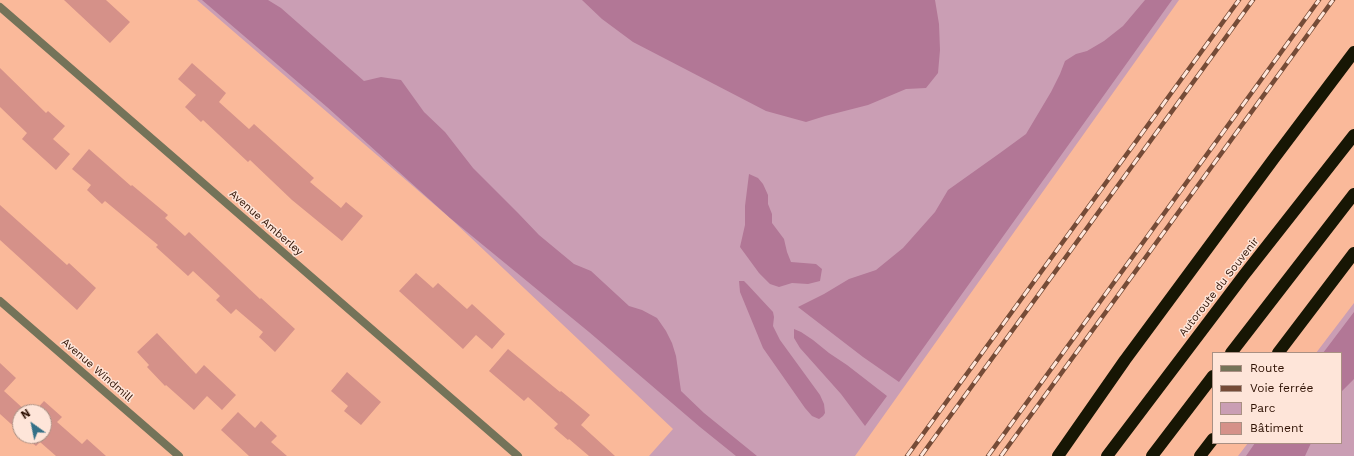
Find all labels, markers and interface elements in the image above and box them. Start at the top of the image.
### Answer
street label: Avenue Amberley [226,187,306,259]
street label: Autoroute du Souvenir [1176,235,1262,339]
street label: Avenue Windmill [59,335,135,405]
legend [1212,352,1342,444]
text: Route [1250,361,1284,375]
text: Voie ferrée [1250,381,1313,395]
text: Parc [1250,401,1276,415]
north arrow [12,404,52,444]
text: N [19,407,33,422]
text: Bâtiment [1250,421,1303,435]

